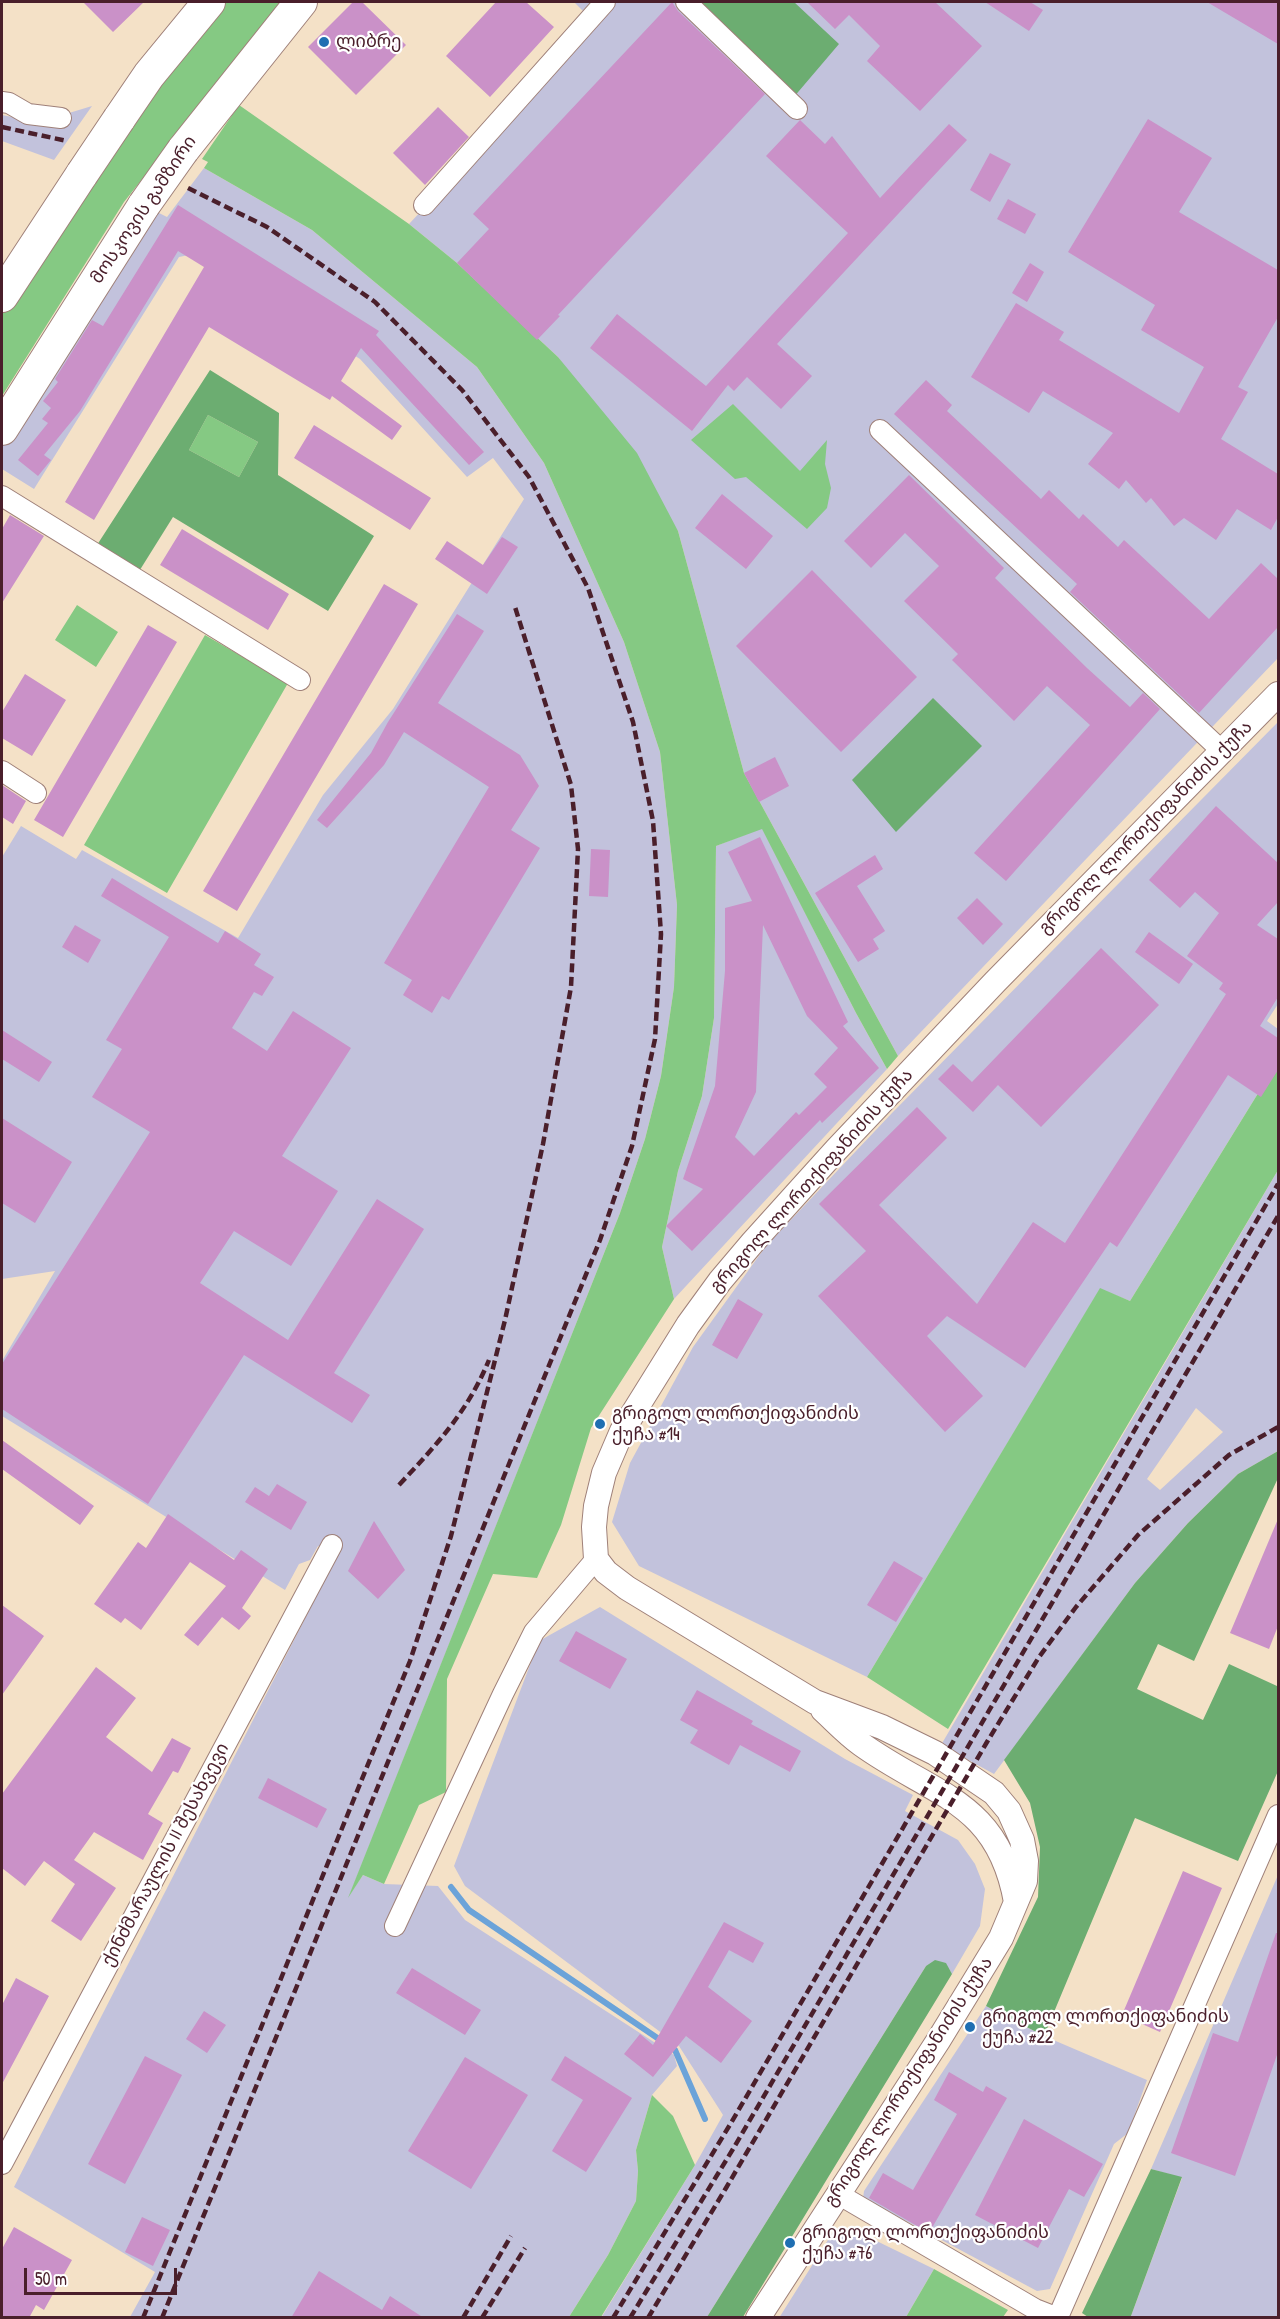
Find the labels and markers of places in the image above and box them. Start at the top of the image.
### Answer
place label: ლიბრე [336,31,402,53]
marker: ლიბრე [317,35,331,49]
place label: გრიგოლ ლორთქიფანიძის ქუჩა #14 [612,1403,859,1446]
marker: გრიგოლ ლორთქიფანიძის ქუჩა #14 [593,1417,607,1431]
place label: გრიგოლ ლორთქიფანიძის ქუჩა #22 [982,2006,1229,2048]
marker: გრიგოლ ლორთქიფანიძის ქუჩა #22 [963,2020,977,2034]
place label: გრიგოლ ლორთქიფანიძის ქუჩა #76 [802,2222,1049,2264]
marker: გრიგოლ ლორთქიფანიძის ქუჩა #76 [783,2236,797,2250]

